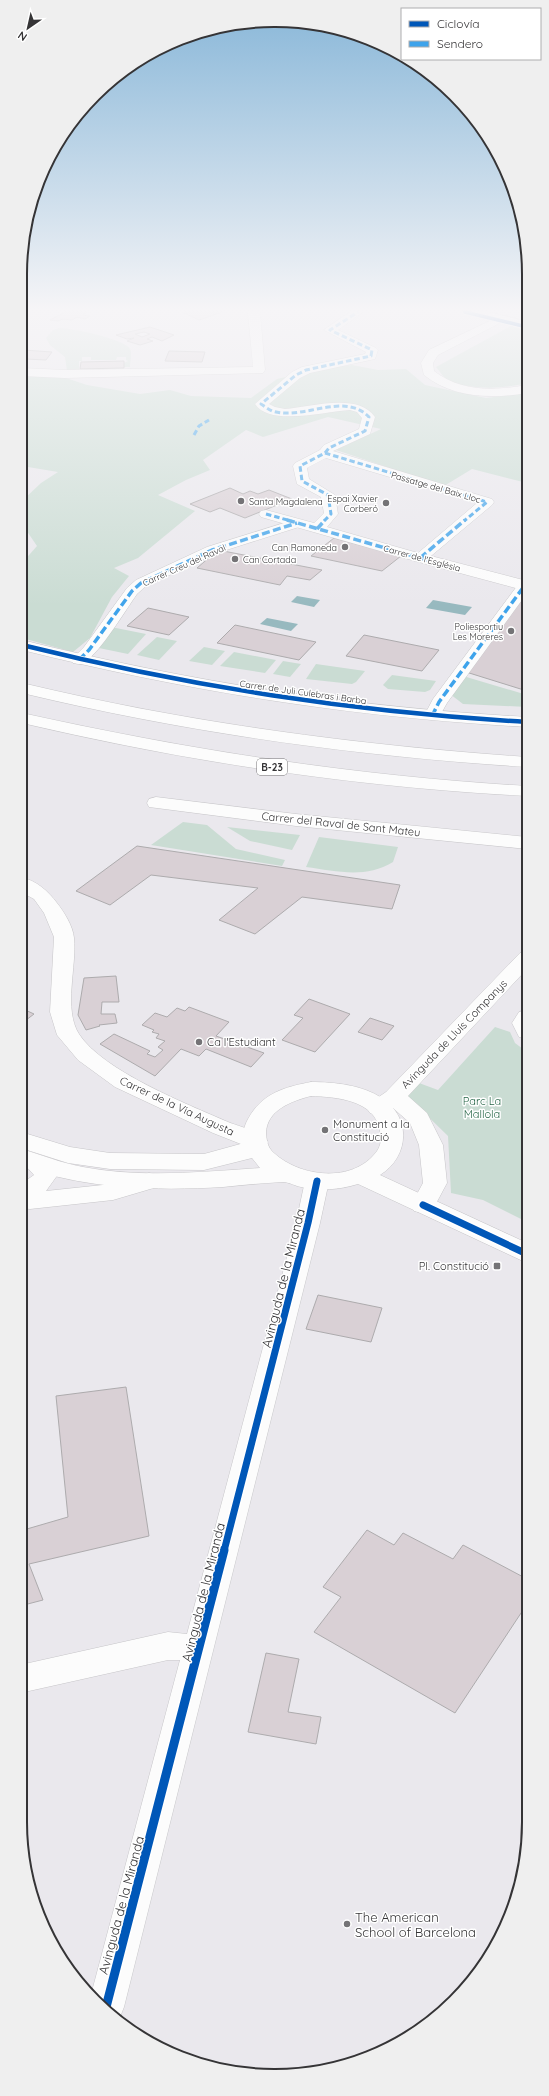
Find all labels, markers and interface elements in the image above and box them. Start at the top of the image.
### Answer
north arrow [8,8,48,48]
legend [401,8,541,60]
text: Ciclovía [437,16,480,31]
text: N [15,28,30,44]
text: Sendero [437,36,483,51]
street label: Passatge del Baix Lloc [390,469,482,505]
place label: Espai Xavier Corberó [327,493,379,514]
marker: Santa Magdalena [236,496,246,506]
place label: Santa Magdalena [249,496,323,507]
marker: Espai Xavier Corberó [381,498,391,508]
street label: Carrer Creu del Raval [141,542,227,588]
place label: Can Ramoneda [272,542,337,553]
marker: Can Ramoneda [340,542,350,552]
street label: Carrer de l'Església [382,542,462,574]
marker: Can Cortada [230,554,240,564]
place label: Can Cortada [243,554,296,565]
place label: Poliesportiu Les Moreres [453,621,503,642]
marker: Poliesportiu Les Moreres [506,626,516,636]
street label: Carrer de Juli Culebras i Barba [239,678,367,706]
road number: B-23 [257,759,287,775]
street label: Carrer del Raval de Sant Mateu [261,809,421,839]
street label: Avinguda de Lluís Companys [398,976,510,1092]
place label: Ca l'Estudiant [207,1035,276,1049]
marker: Ca l'Estudiant [194,1037,204,1047]
street label: Carrer de la Via Augusta [118,1073,236,1139]
park label: Parc La Mallola [463,1094,501,1121]
place label: Monument a la Constitució [333,1117,410,1144]
marker: Monument a la Constitució [320,1125,330,1135]
street label: Avinguda de la Miranda [258,1207,308,1349]
place label: Pl. Constitució [419,1259,489,1273]
marker: Pl. Constitució [492,1261,502,1271]
street label: Avinguda de la Miranda [178,1521,228,1663]
street label: Avinguda de la Miranda [95,1834,147,1976]
place label: The American School of Barcelona [355,1909,476,1940]
marker: The American School of Barcelona [342,1919,352,1929]

